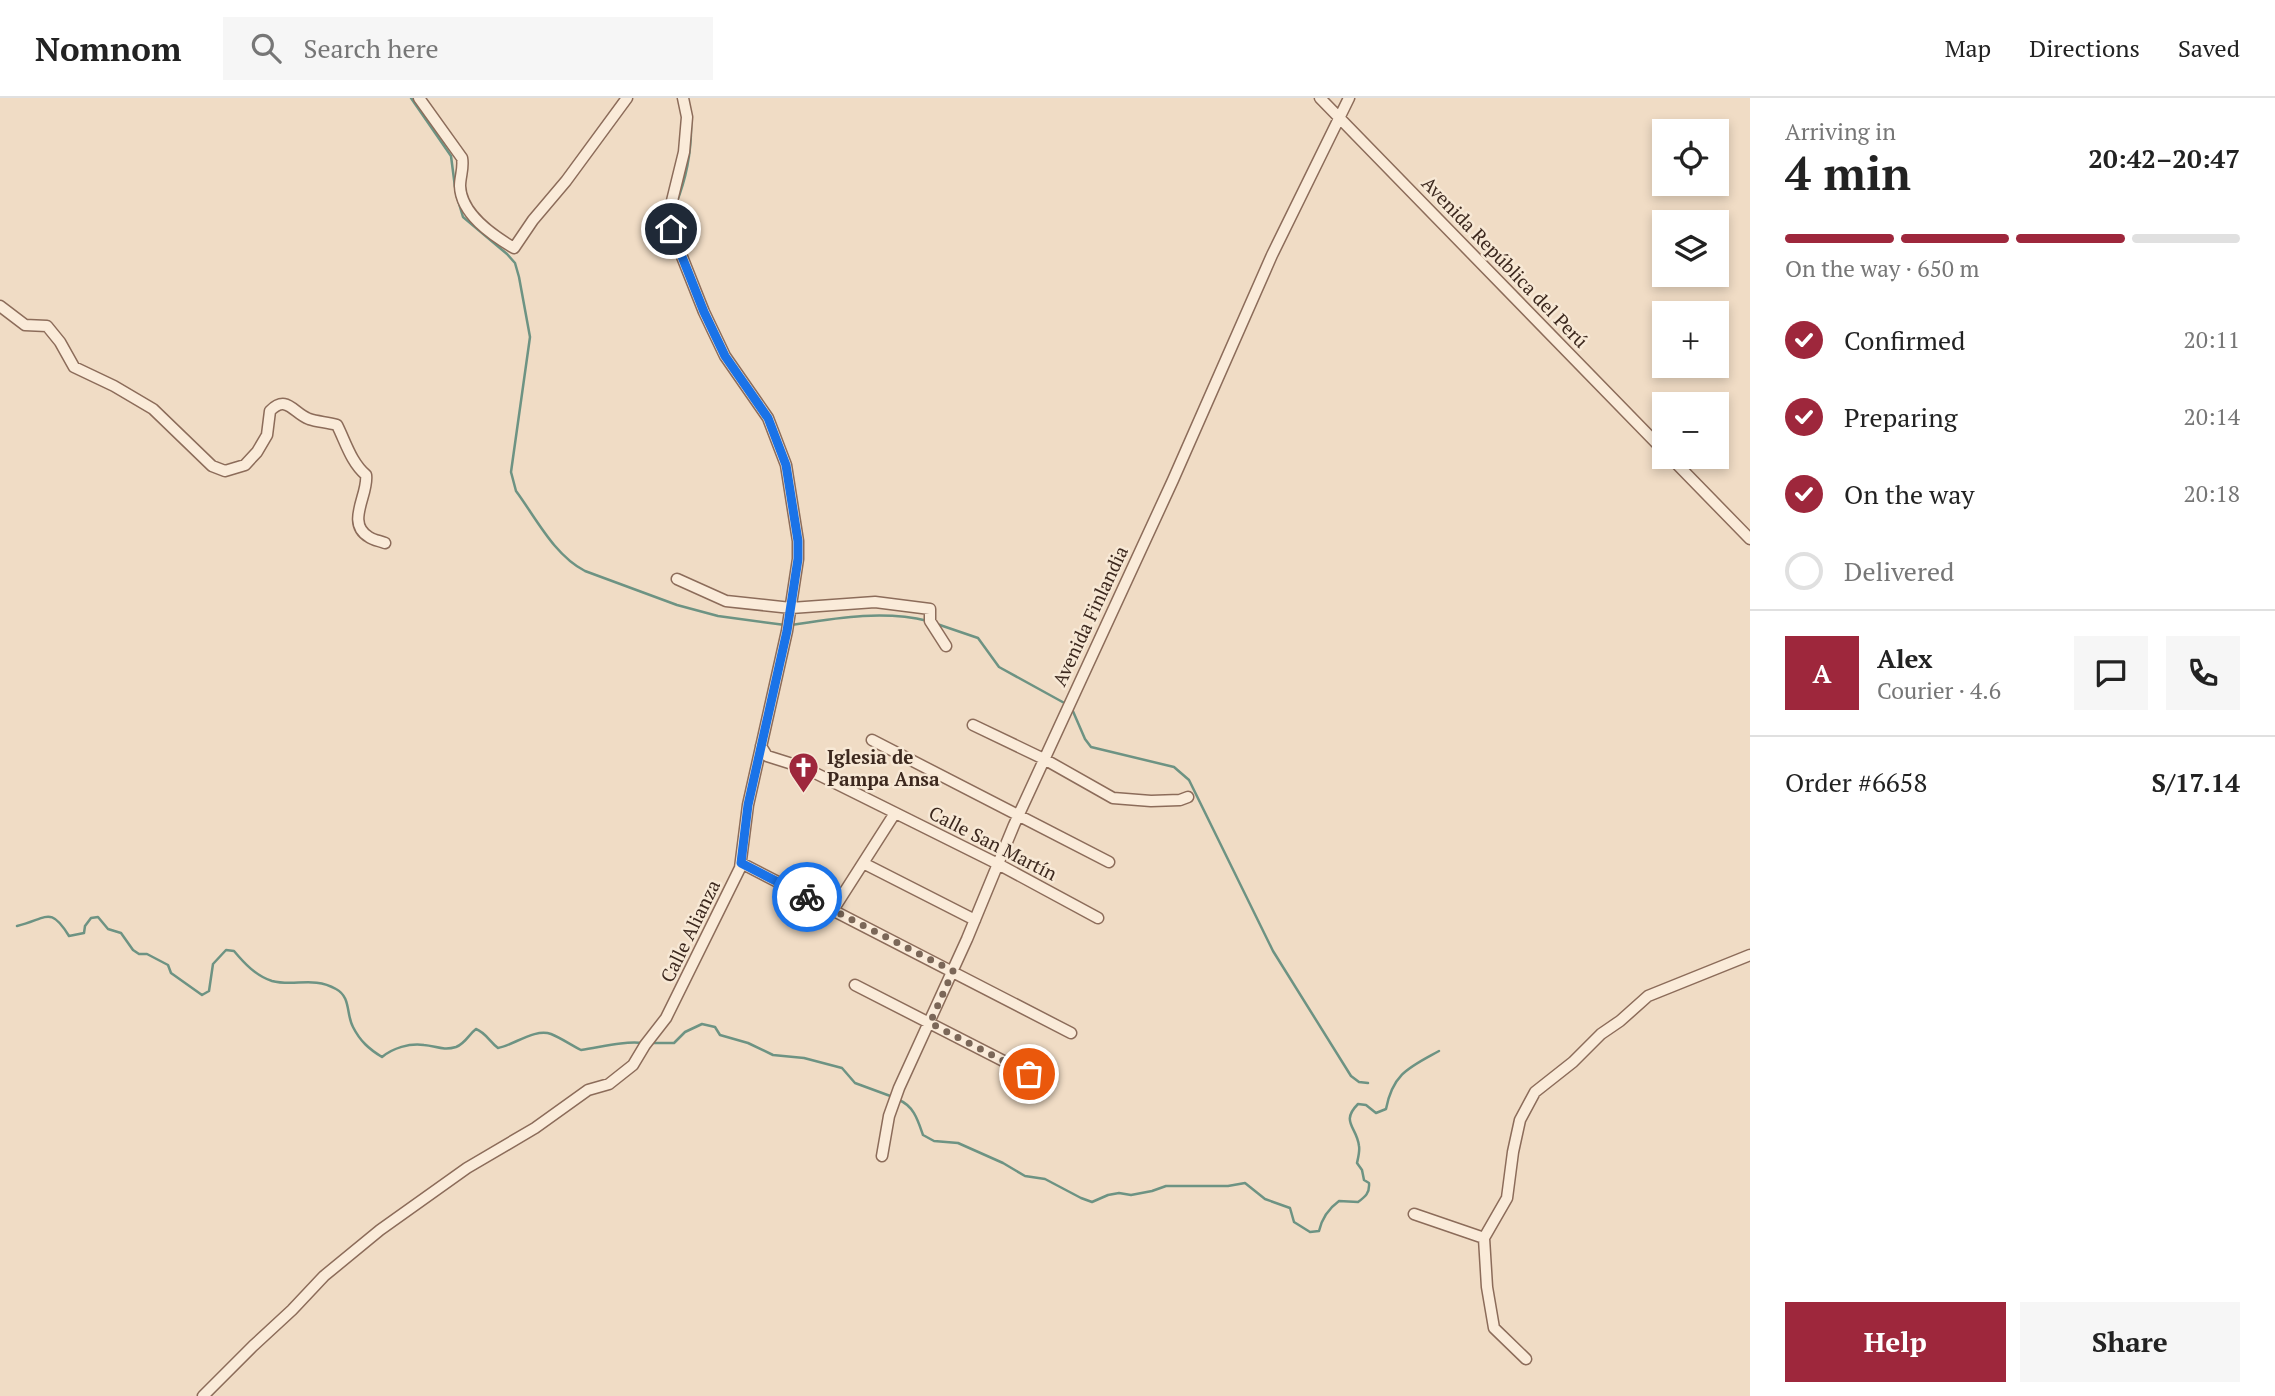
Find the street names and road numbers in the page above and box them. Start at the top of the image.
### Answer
street label: Avenida República del Perú [1417,171,1594,353]
street label: Avenida Finlandia [1046,541,1133,690]
street label: Calle San Martín [925,800,1062,886]
street label: Calle Alianza [654,875,725,986]

